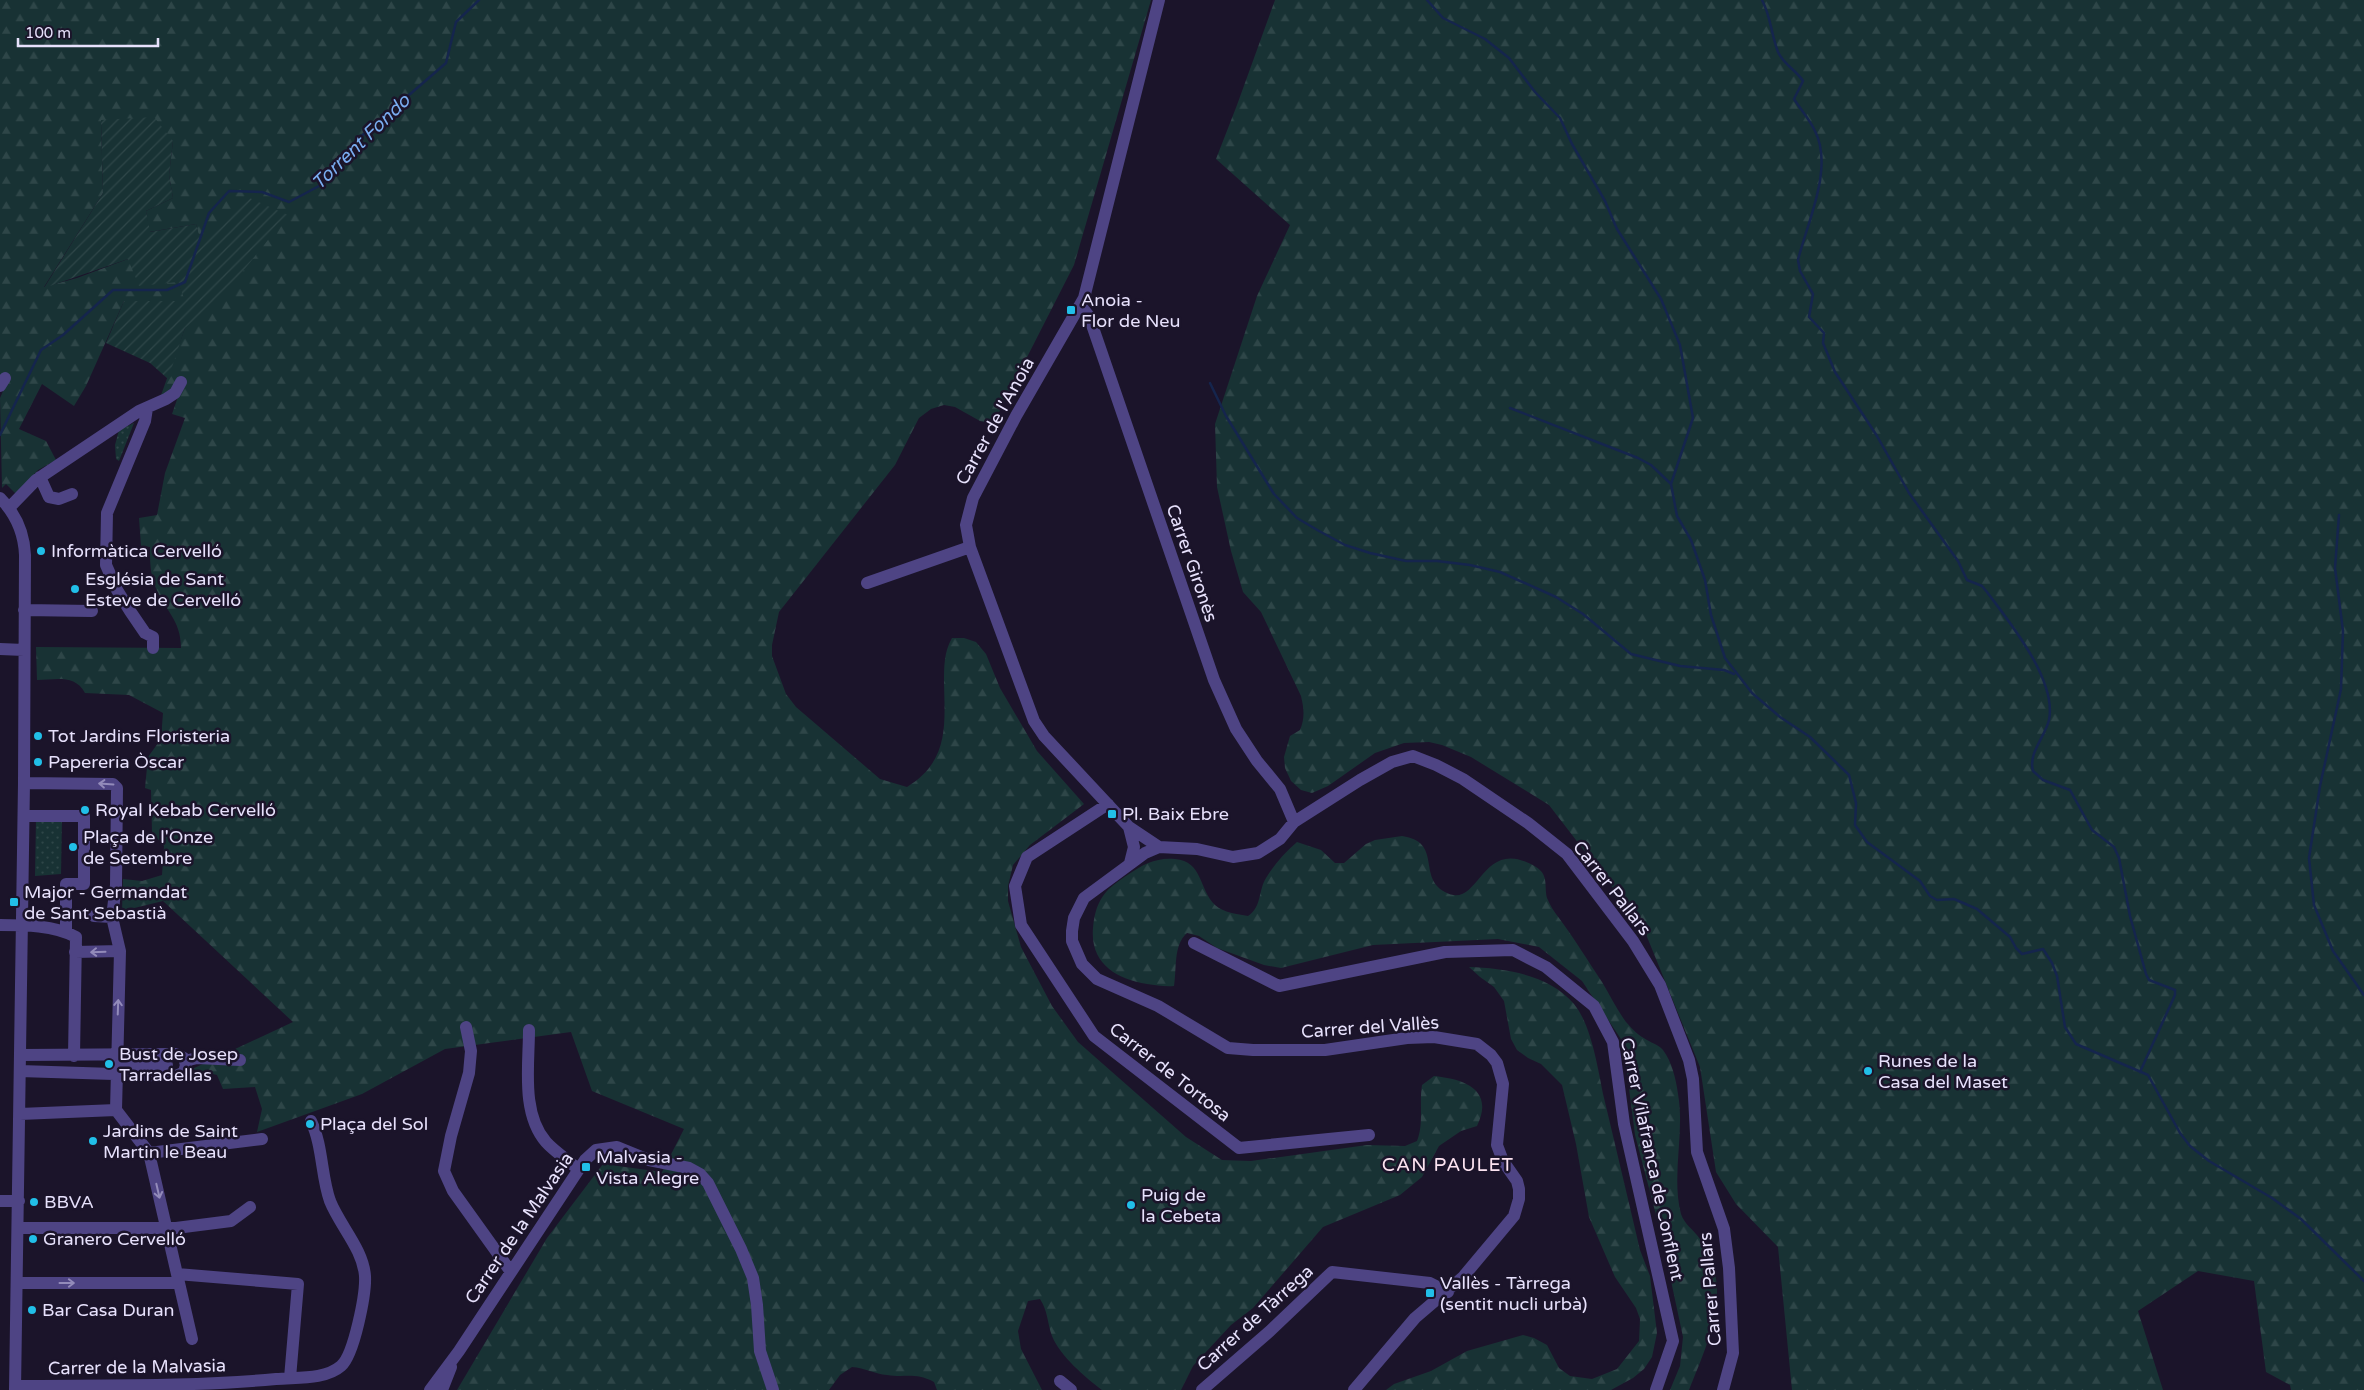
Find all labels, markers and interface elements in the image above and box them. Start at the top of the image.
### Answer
scale bar [18,15,158,47]
text: 100 m [25,24,71,42]
water label: Torrent Fondo [307,89,416,194]
place label: Anoia - Flor de Neu [1081,289,1180,332]
marker: Anoia - Flor de Neu [1065,304,1077,316]
street label: Carrer de l'Anoia [951,353,1039,489]
street label: Carrer Gironès [1162,501,1222,625]
place label: Informàtica Cervelló [51,540,222,562]
marker: Informàtica Cervelló [35,545,47,557]
place label: Església de Sant Esteve de Cervelló [85,568,241,611]
marker: Església de Sant Esteve de Cervelló [69,583,81,595]
place label: Tot Jardins Floristeria [48,725,230,747]
marker: Tot Jardins Floristeria [32,730,44,742]
place label: Papereria Òscar [48,751,184,773]
marker: Papereria Òscar [32,756,44,768]
one-way arrow [98,780,114,789]
place label: Royal Kebab Cervelló [95,799,276,821]
place label: Pl. Baix Ebre [1122,803,1229,825]
marker: Royal Kebab Cervelló [79,804,91,816]
marker: Pl. Baix Ebre [1106,808,1118,820]
place label: Plaça de l'Onze de Setembre [83,826,213,869]
street label: Carrer Pallars [1568,836,1656,940]
marker: Plaça de l'Onze de Setembre [67,841,79,853]
place label: Major - Germandat de Sant Sebastià [24,881,187,924]
marker: Major - Germandat de Sant Sebastià [8,896,20,908]
one-way arrow [90,947,106,956]
one-way arrow [114,999,123,1015]
street label: Carrer del Vallès [1300,1011,1440,1043]
street label: Carrer de Tortosa [1105,1018,1235,1126]
street label: Carrer Vilafranca de Conflent [1615,1036,1689,1283]
place label: Bust de Josep Tarradellas [119,1043,238,1086]
place label: Runes de la Casa del Maset [1878,1050,2008,1093]
marker: Bust de Josep Tarradellas [103,1058,115,1070]
marker: Runes de la Casa del Maset [1862,1065,1874,1077]
place label: Plaça del Sol [320,1113,428,1135]
marker: Plaça del Sol [304,1118,316,1130]
place label: Jardins de Saint Martin le Beau [103,1120,238,1163]
marker: Jardins de Saint Martin le Beau [87,1135,99,1147]
place label: Malvasia - Vista Alegre [596,1146,699,1189]
street label: Carrer de la Malvasia [460,1148,578,1308]
district label: CAN PAULET [1382,1154,1514,1176]
marker: Malvasia - Vista Alegre [580,1161,592,1173]
one-way arrow [154,1182,163,1198]
place label: Puig de la Cebeta [1141,1184,1221,1227]
place label: BBVA [44,1191,94,1213]
marker: BBVA [28,1196,40,1208]
marker: Puig de la Cebeta [1125,1199,1137,1211]
place label: Granero Cervelló [43,1228,186,1250]
street label: Carrer Pallars [1694,1231,1726,1347]
marker: Granero Cervelló [27,1233,39,1245]
street label: Carrer de Tàrrega [1192,1260,1318,1376]
place label: Vallès - Tàrrega (sentit nucli urbà) [1440,1272,1587,1315]
one-way arrow [58,1278,75,1288]
marker: Vallès - Tàrrega (sentit nucli urbà) [1424,1287,1436,1299]
place label: Bar Casa Duran [42,1299,175,1321]
marker: Bar Casa Duran [26,1304,38,1316]
street label: Carrer de la Malvasia [48,1354,226,1380]

